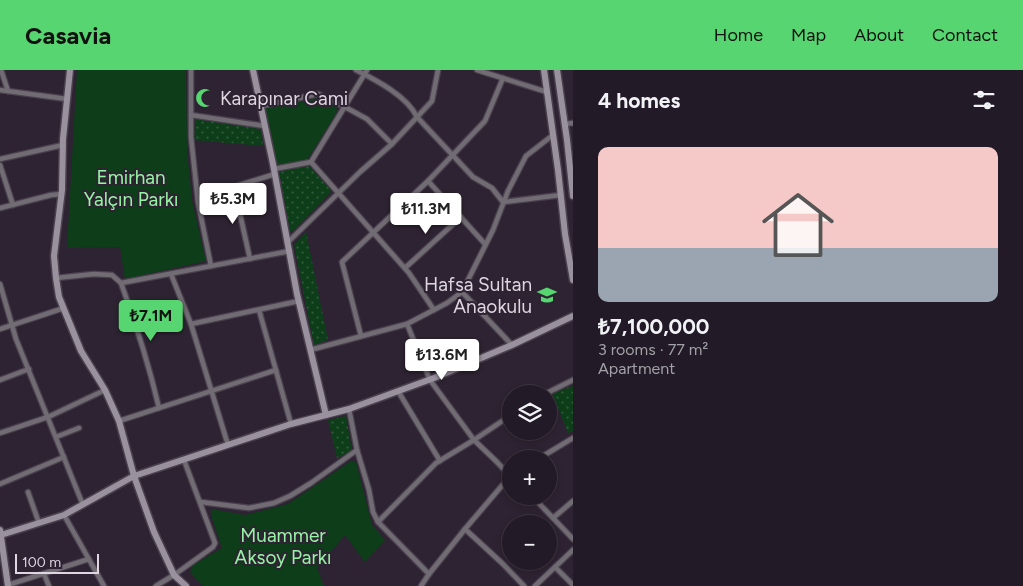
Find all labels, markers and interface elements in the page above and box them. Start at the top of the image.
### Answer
text: Casavia [25,21,111,50]
text: Home [714,24,763,46]
text: Map [791,24,826,46]
text: About [854,24,904,46]
text: Contact [932,24,998,46]
icon: filters [970,86,998,114]
mosque icon: Karapınar Cami [194,87,216,109]
place label: Karapınar Cami [220,87,348,110]
text: 4 homes [598,88,680,113]
park label: Emirhan Yalçın Parkı [84,166,178,211]
icon: home [753,180,843,270]
pin: ₺5.3M [198,182,268,225]
text: ₺5.3M [210,189,256,208]
pin: ₺11.3M [385,192,467,235]
text: ₺11.3M [401,199,451,218]
place label: Hafsa Sultan Anaokulu [424,273,532,318]
school or university icon: Hafsa Sultan Anaokulu [536,284,558,306]
pin: ₺7.1M [116,300,186,342]
text: ₺7.1M [130,306,172,325]
text: ₺7,100,000 [598,314,709,339]
pin: ₺13.6M [401,338,483,381]
text: 3 rooms · 77 m² [598,340,708,359]
text: ₺13.6M [416,345,468,364]
text: Apartment [598,359,675,378]
map controls [502,385,557,570]
button: layers [502,385,557,440]
button: + [502,450,557,505]
button: − [502,515,557,570]
park label: Muammer Aksoy Parkı [235,524,331,569]
scale bar [15,551,99,574]
text: 100 m [22,554,61,571]

